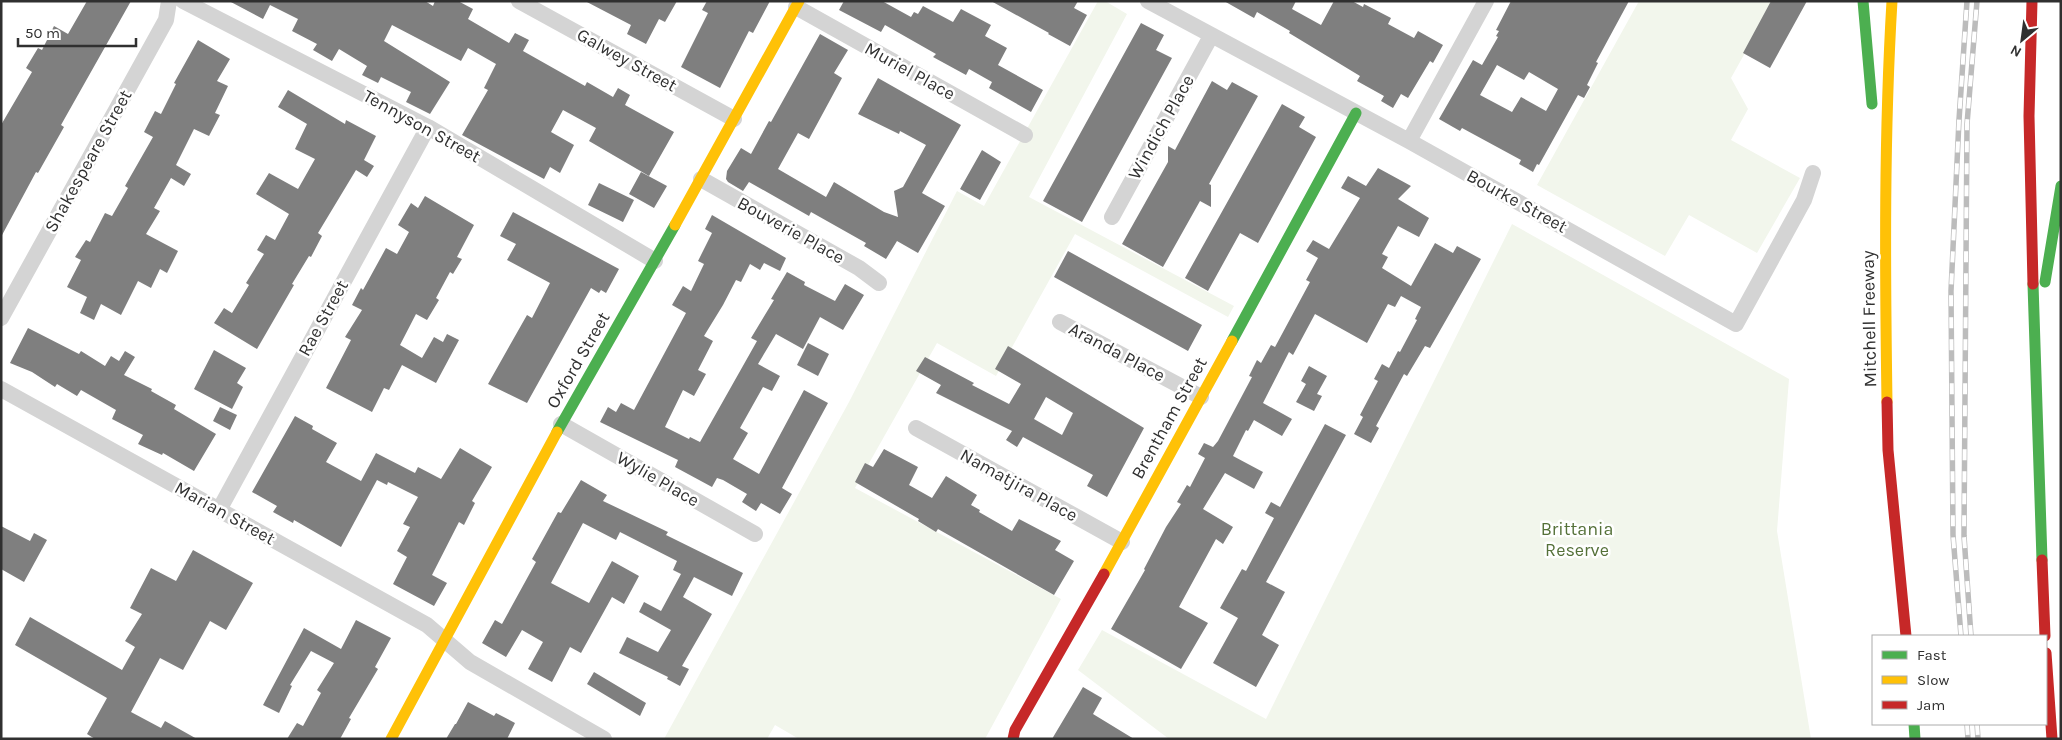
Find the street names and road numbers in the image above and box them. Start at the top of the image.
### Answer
street label: Galwey Street [573,23,681,97]
street label: Muriel Place [861,37,959,105]
street label: Windich Place [1123,71,1199,183]
street label: Tennyson Street [359,85,485,167]
street label: Shakespeare Street [40,86,136,236]
street label: Bourke Street [1463,164,1571,238]
street label: Bouverie Place [734,192,848,268]
street label: Mitchell Freeway [1857,250,1881,388]
street label: Rae Street [293,276,353,360]
street label: Oxford Street [542,308,615,412]
street label: Aranda Place [1065,317,1169,387]
street label: Brentham Street [1126,353,1212,483]
street label: Namatjira Place [956,444,1082,526]
street label: Wylie Place [613,447,703,511]
street label: Marian Street [171,476,279,550]

